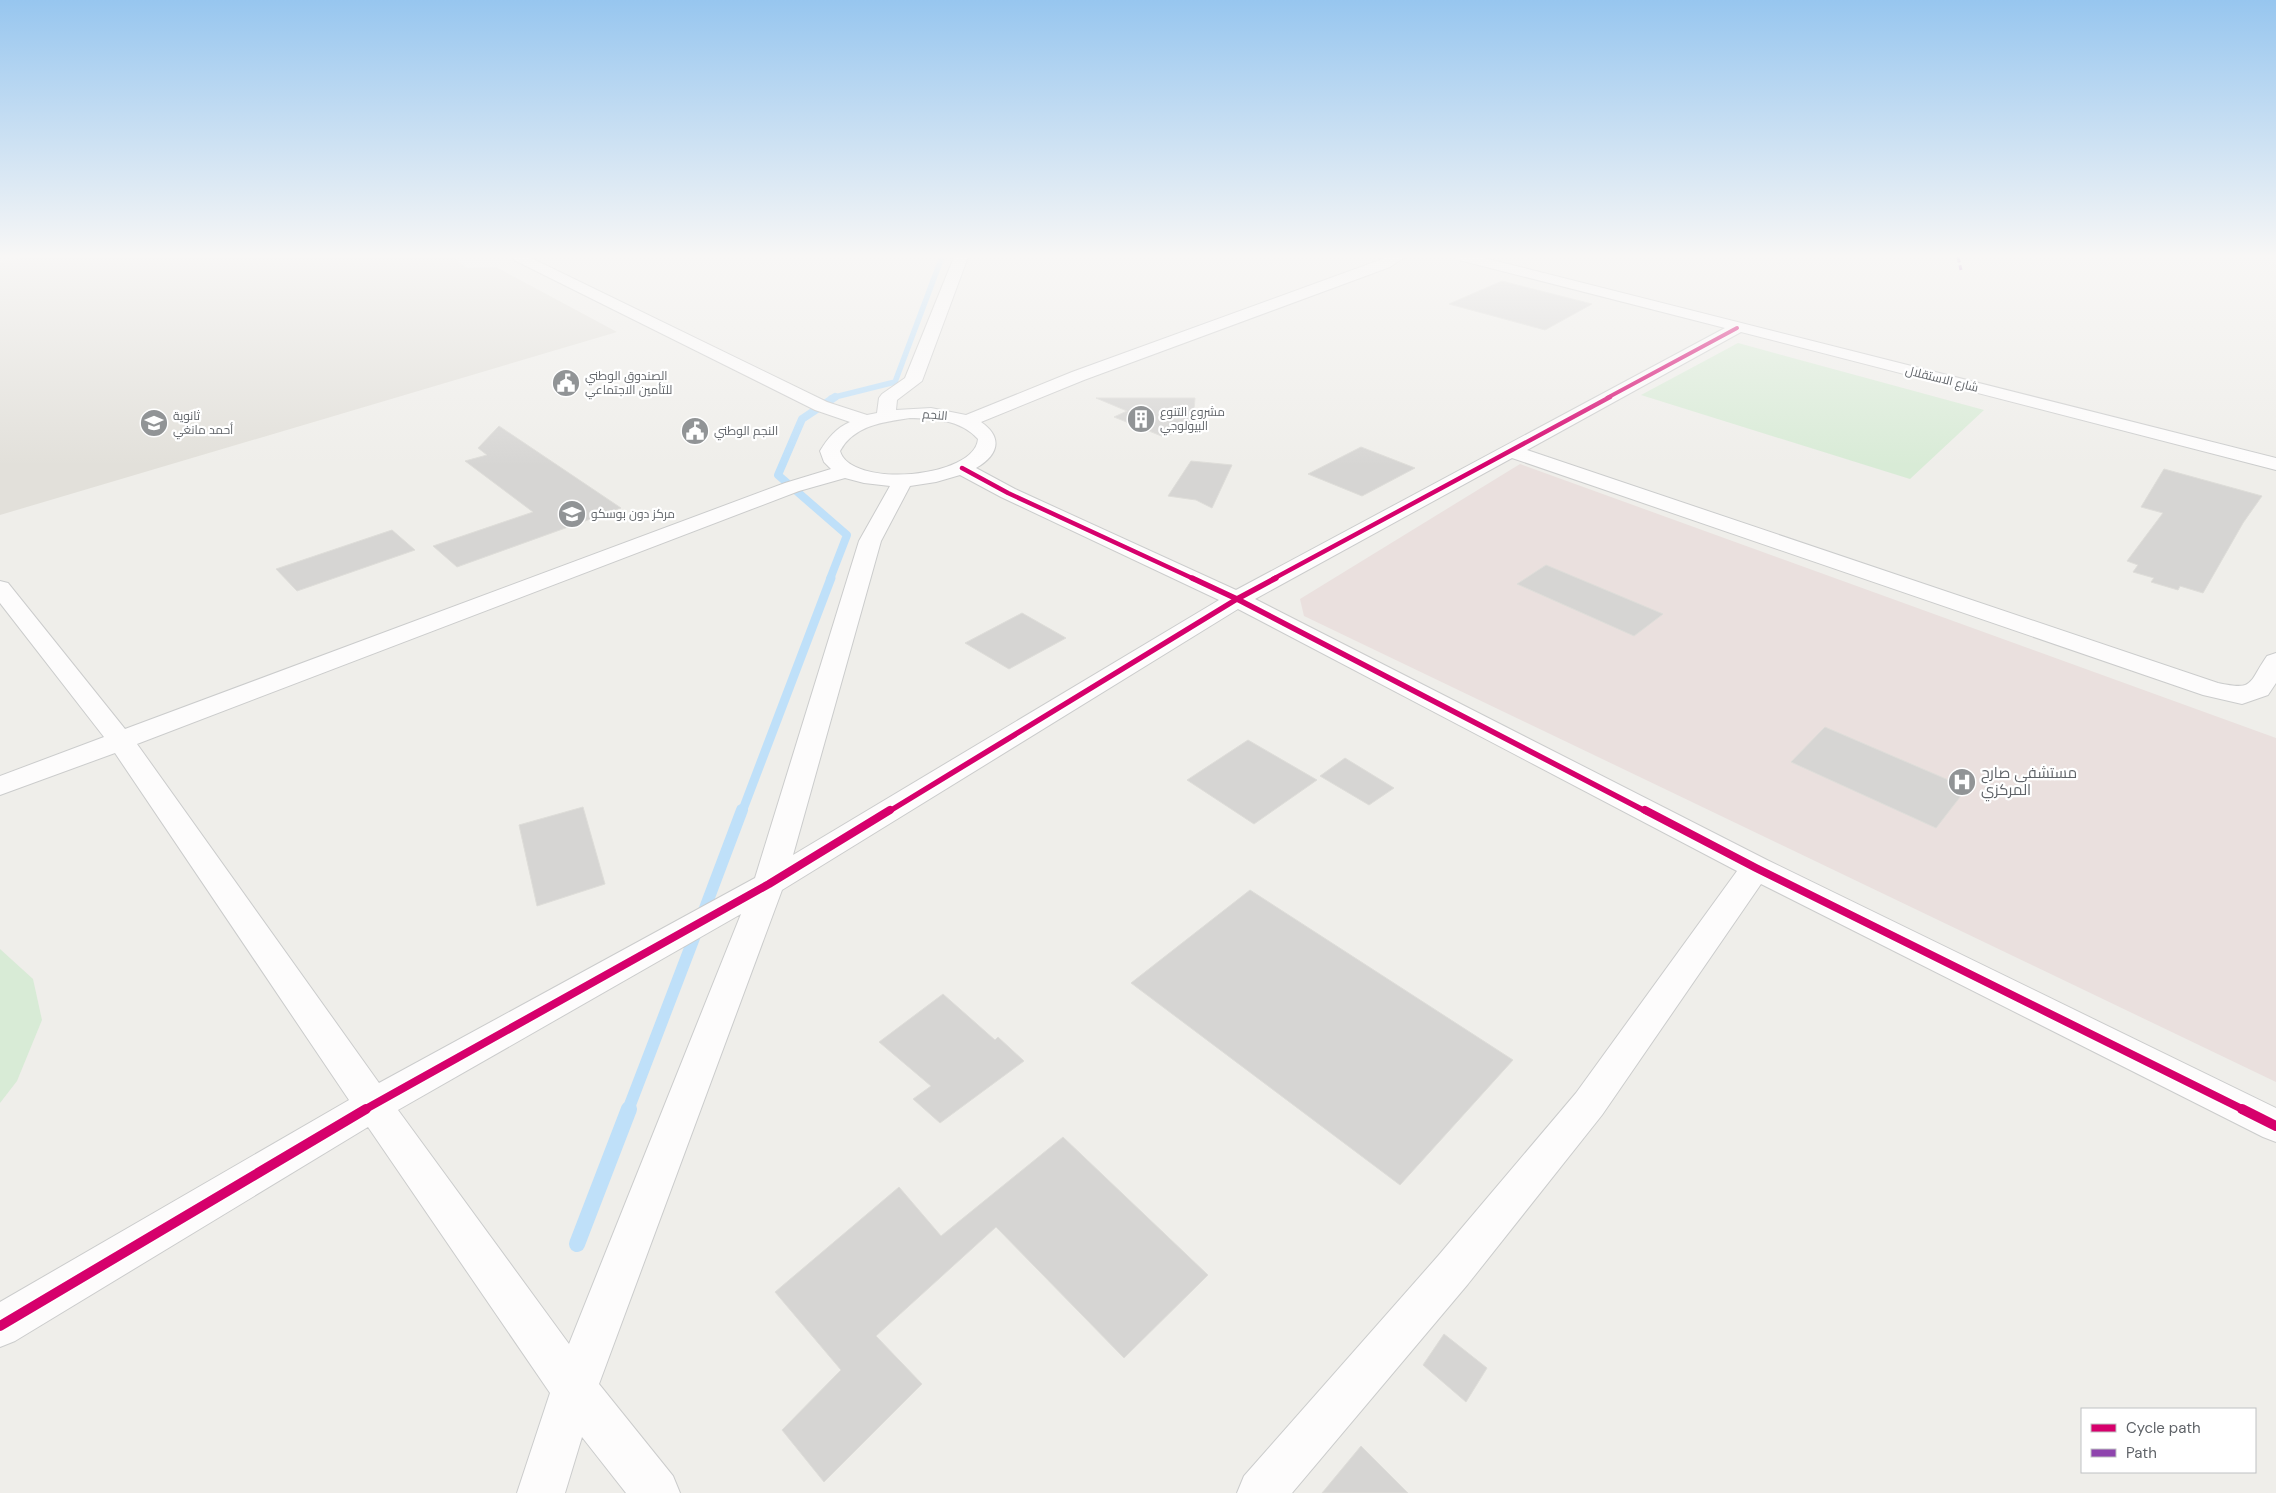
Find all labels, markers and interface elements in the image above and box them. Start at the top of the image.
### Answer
street label: شارع الاستقلال [1904,362,1980,396]
public building icon: الصندوق الوطني للتأمين الاجتماعي [551,368,581,398]
place label: الصندوق الوطني للتأمين الاجتماعي [585,368,672,400]
building icon: مشروع التنوع البيولوجي [1126,404,1156,434]
place label: مشروع التنوع البيولوجي [1160,404,1225,436]
street label: النجم [922,406,948,424]
school or university icon: ثانوية أحمد مانغي [139,408,169,438]
place label: ثانوية أحمد مانغي [173,408,233,440]
public building icon: النجم الوطني [680,416,710,446]
place label: النجم الوطني [714,423,778,441]
school or university icon: مركز دون بوسكو [557,499,587,529]
place label: مركز دون بوسكو [591,506,675,522]
place label: مستشفى صارح المركزي [1981,763,2077,802]
hospital icon: مستشفى صارح المركزي [1947,767,1977,797]
legend [2081,1408,2256,1473]
text: Cycle path [2126,1418,2201,1438]
text: Path [2126,1443,2157,1463]

